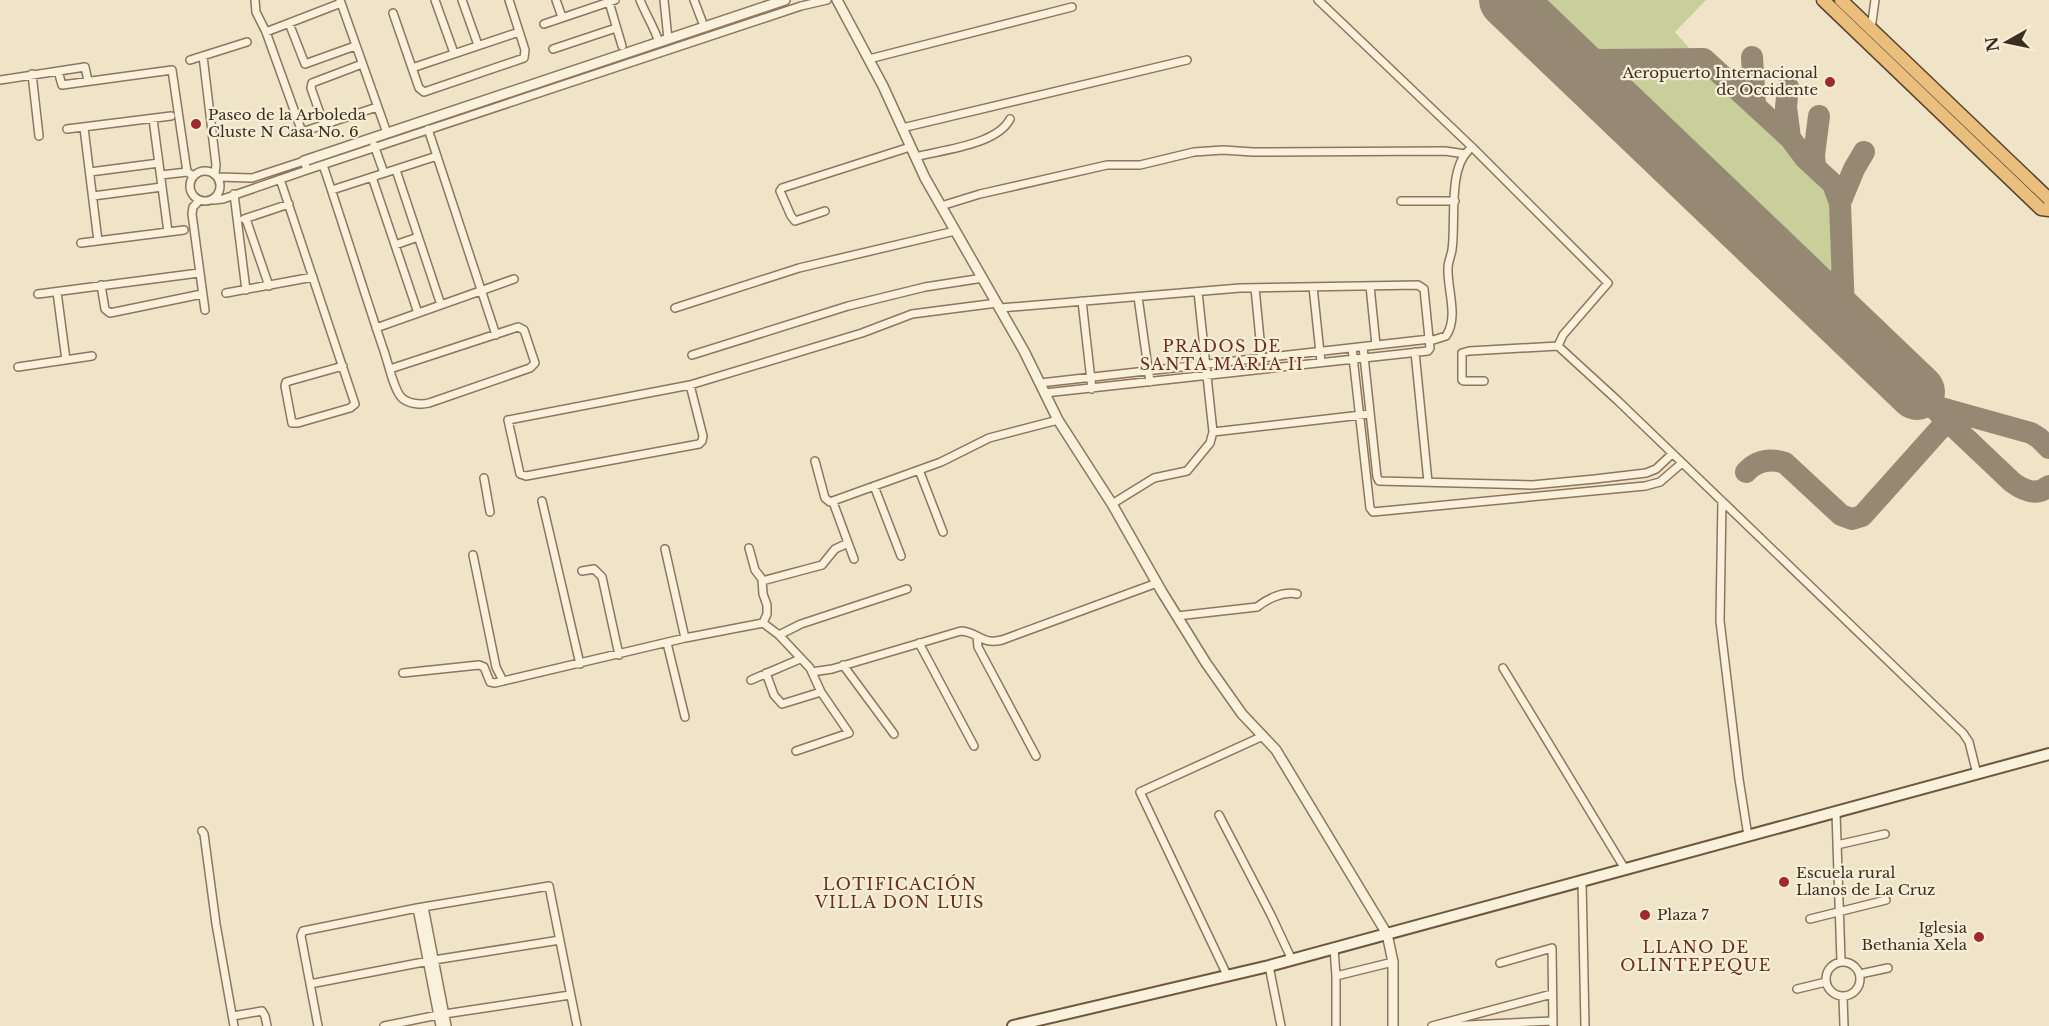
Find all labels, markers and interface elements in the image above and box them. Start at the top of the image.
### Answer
north arrow [1977,12,2037,72]
text: N [1981,35,2003,53]
place label: Aeropuerto Internacional de Occidente [1621,63,1818,99]
marker: Aeropuerto Internacional de Occidente [1823,75,1837,89]
place label: Paseo de la Arboleda Cluste N Casa No. 6 [208,105,367,141]
marker: Paseo de la Arboleda Cluste N Casa No. 6 [189,117,203,131]
district label: PRADOS DE SANTA MARIA II [1140,336,1304,374]
place label: Escuela rural Llanos de La Cruz [1796,863,1935,899]
district label: LOTIFICACIÓN VILLA DON LUIS [814,874,985,912]
marker: Escuela rural Llanos de La Cruz [1777,875,1791,889]
place label: Plaza 7 [1657,905,1709,924]
marker: Plaza 7 [1638,908,1652,922]
place label: Iglesia Bethania Xela [1861,918,1968,954]
marker: Iglesia Bethania Xela [1972,930,1986,944]
district label: LLANO DE OLINTEPEQUE [1620,937,1772,975]

